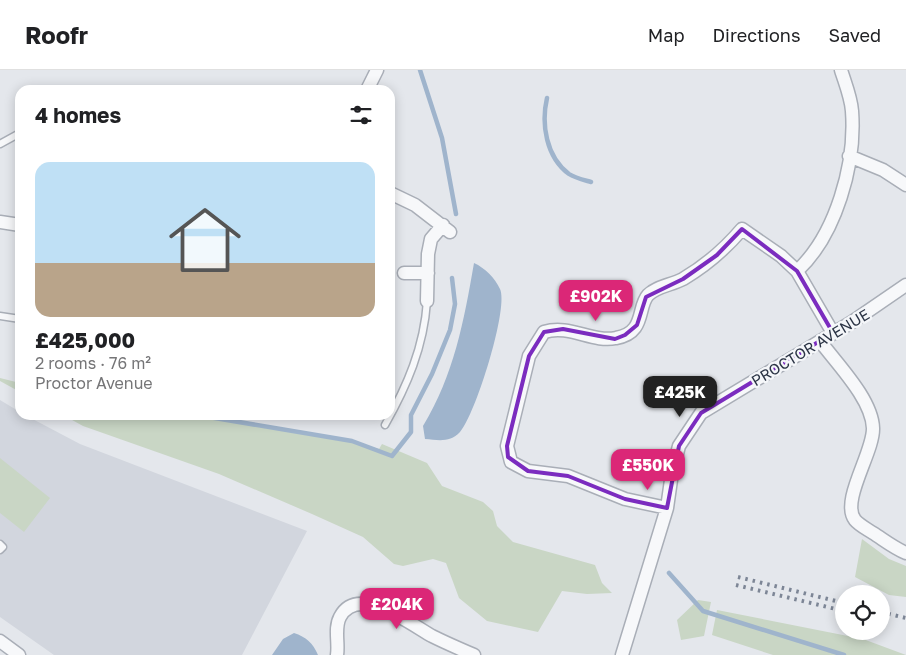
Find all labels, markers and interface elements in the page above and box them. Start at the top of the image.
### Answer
text: Roofr [25,20,88,49]
text: Map [648,24,684,46]
text: Directions [712,24,800,46]
text: Saved [828,24,881,46]
icon: filters [347,101,375,129]
text: 4 homes [35,102,121,128]
icon: home [160,195,250,285]
pin: £902K [561,280,631,322]
text: £902K [570,286,622,306]
street label: PROCTOR AVENUE [748,305,872,389]
text: £425,000 [35,327,135,353]
text: 2 rooms · 76 m² [35,353,151,373]
text: Proctor Avenue [35,373,153,393]
pin: £425K [645,376,715,418]
text: £425K [654,382,706,402]
pin: £550K [613,448,683,491]
text: £550K [622,455,674,475]
map controls [835,585,890,640]
button: locate [835,585,890,640]
pin: £204K [362,588,432,630]
text: £204K [371,594,423,614]

